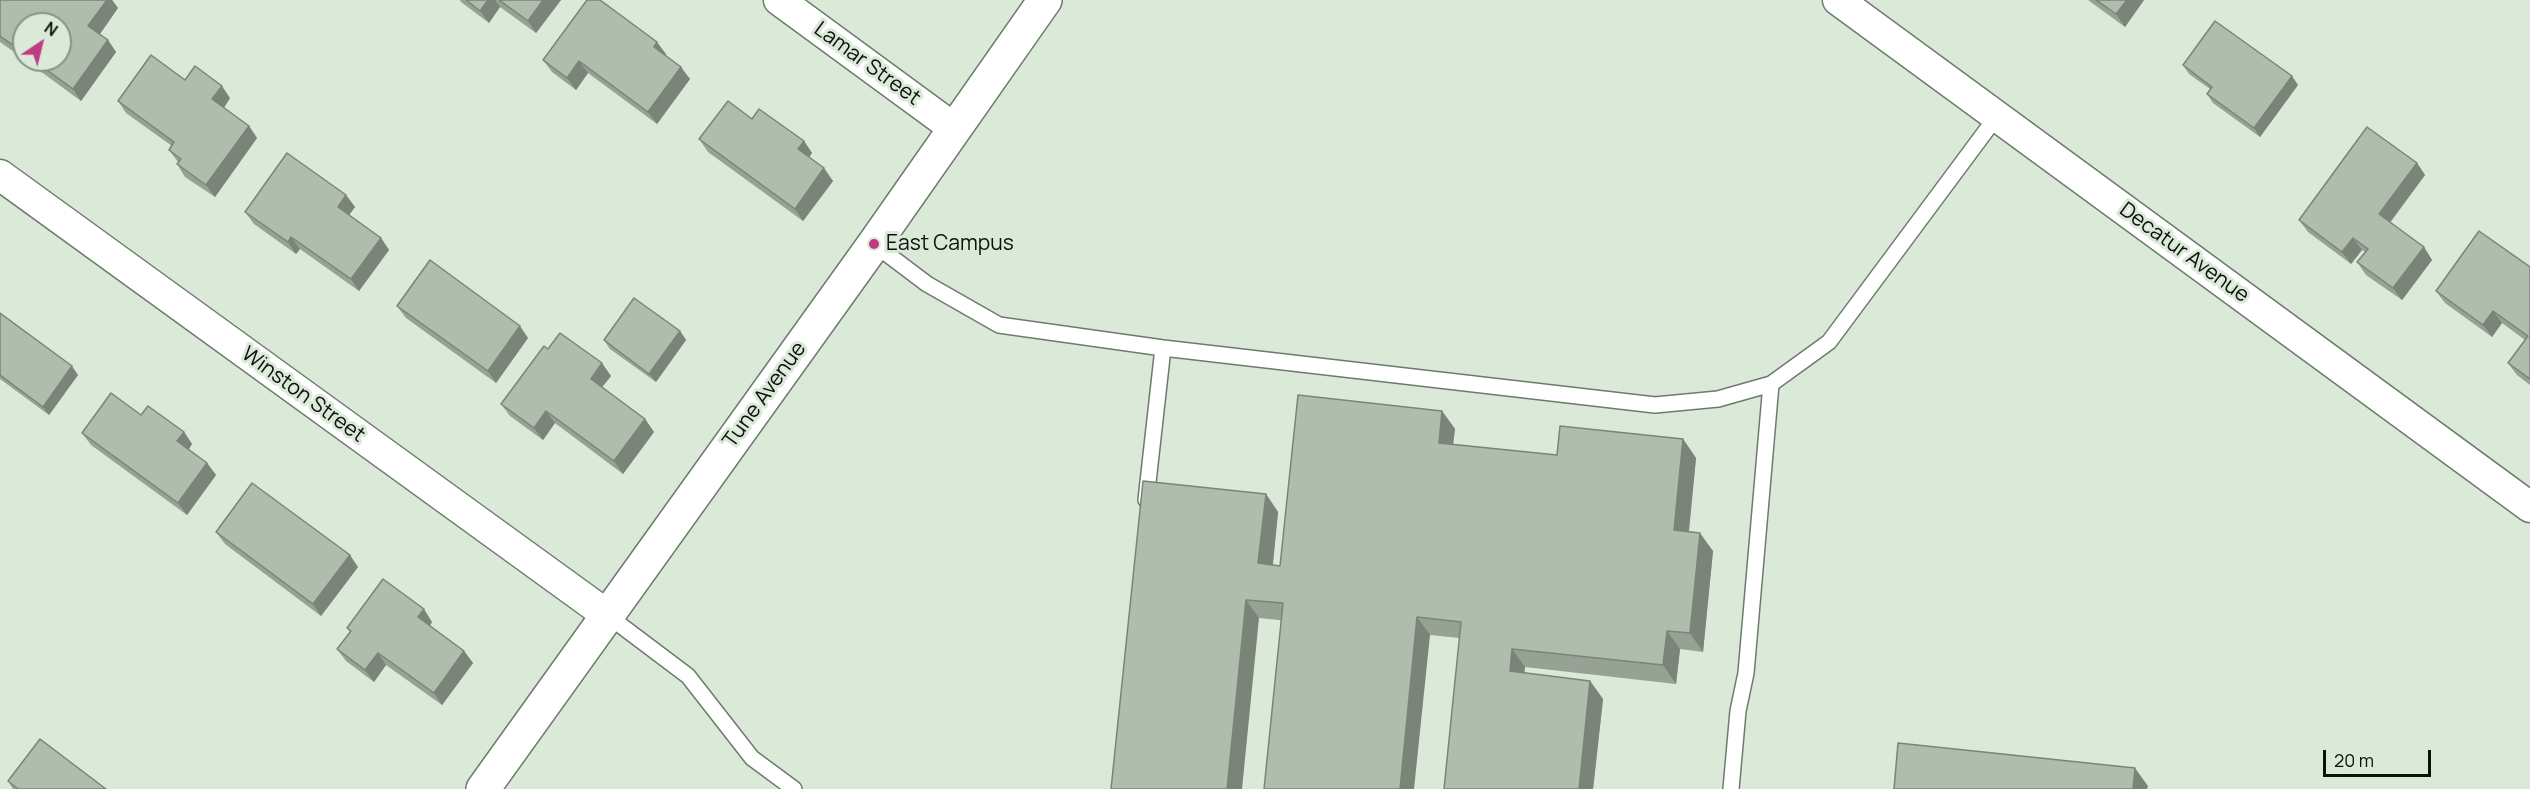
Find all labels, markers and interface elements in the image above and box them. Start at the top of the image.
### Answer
north arrow [12,12,72,72]
text: N [40,17,62,41]
street label: Lamar Street [809,17,925,111]
street label: Decatur Avenue [2114,198,2254,308]
place label: East Campus [886,231,1014,257]
marker: East Campus [867,237,881,251]
street label: Tune Avenue [718,337,812,453]
street label: Winston Street [236,342,370,448]
scale bar [2326,738,2434,776]
text: 20 m [2334,748,2374,772]

